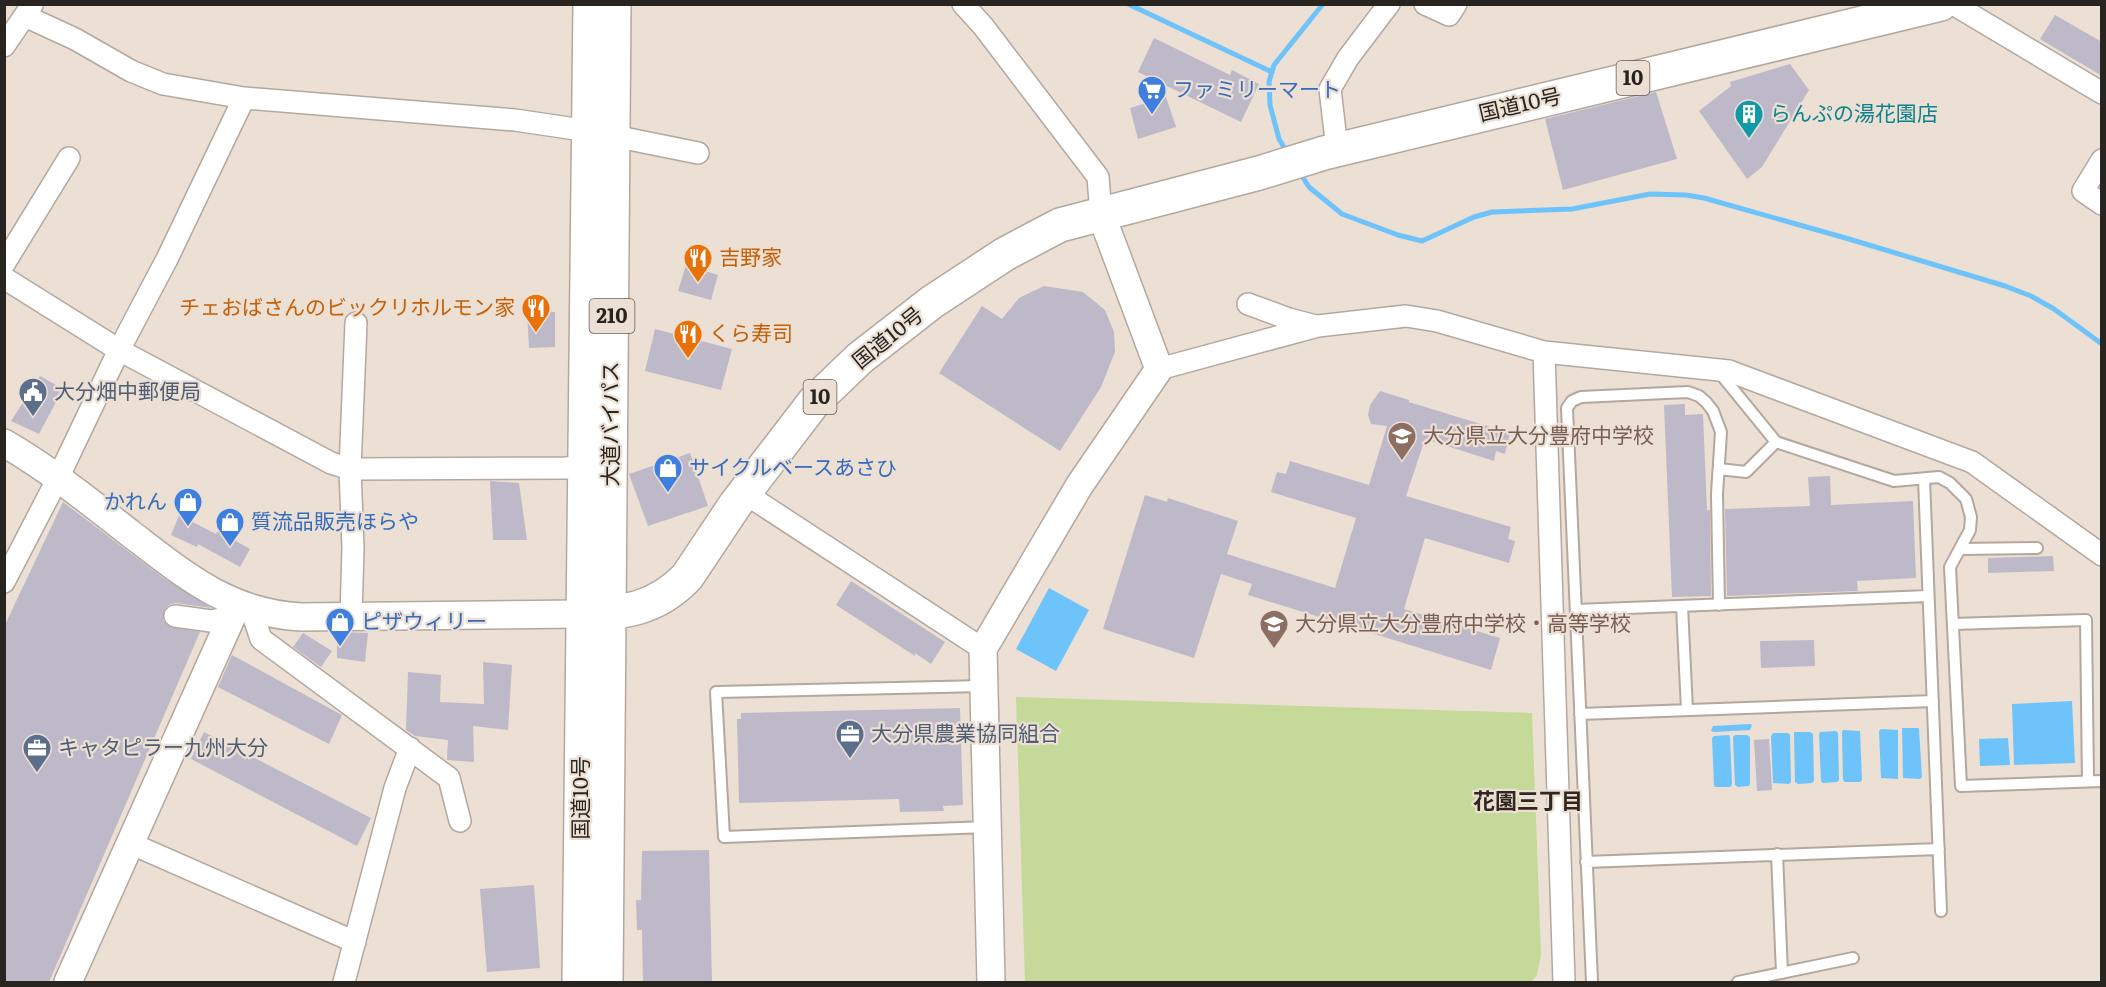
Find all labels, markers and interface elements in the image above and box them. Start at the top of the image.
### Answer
road number: 10 [1616,61,1650,95]
place label: ファミリーマート [1173,72,1341,103]
supermarket icon: ファミリーマート [1136,74,1168,116]
street label: 国道10号 [1475,78,1564,127]
place label: らんぷの湯花園店 [1770,96,1938,127]
building icon: らんぷの湯花園店 [1733,98,1765,140]
place label: 吉野家 [719,240,782,271]
restaurant icon: 吉野家 [682,242,714,284]
place label: チェおばさんのビックリホルモン家 [179,290,515,321]
restaurant icon: チェおばさんのビックリホルモン家 [520,292,552,334]
street label: 国道10号 [844,298,929,374]
road number: 210 [590,299,634,333]
place label: くら寿司 [709,316,793,347]
restaurant icon: くら寿司 [672,318,704,360]
street label: 大道バイパス [593,361,624,487]
place label: 大分畑中郵便局 [54,374,201,405]
public building icon: 大分畑中郵便局 [17,376,49,418]
road number: 10 [804,380,836,414]
place label: 大分県立大分豊府中学校 [1423,418,1654,449]
school or university icon: 大分県立大分豊府中学校 [1386,420,1418,462]
place label: サイクルベースあさひ [689,450,897,481]
shop icon: サイクルベースあさひ [652,452,684,494]
place label: かれん [104,484,167,515]
shop icon: かれん [172,486,204,528]
place label: 質流品販売ほらや [251,504,419,535]
shop icon: 質流品販売ほらや [214,506,246,548]
place label: ピザウィリー [361,604,487,635]
shop icon: ピザウィリー [324,606,356,648]
place label: 大分県立大分豊府中学校・高等学校 [1295,606,1631,637]
school or university icon: 大分県立大分豊府中学校・高等学校 [1258,608,1290,650]
place label: 大分県農業協同組合 [871,716,1060,747]
office icon: 大分県農業協同組合 [834,718,866,760]
place label: キャタピラー九州大分 [58,730,268,761]
office icon: キャタピラー九州大分 [21,732,53,774]
street label: 国道10号 [563,756,594,840]
district label: 花園三丁目 [1473,783,1583,816]

